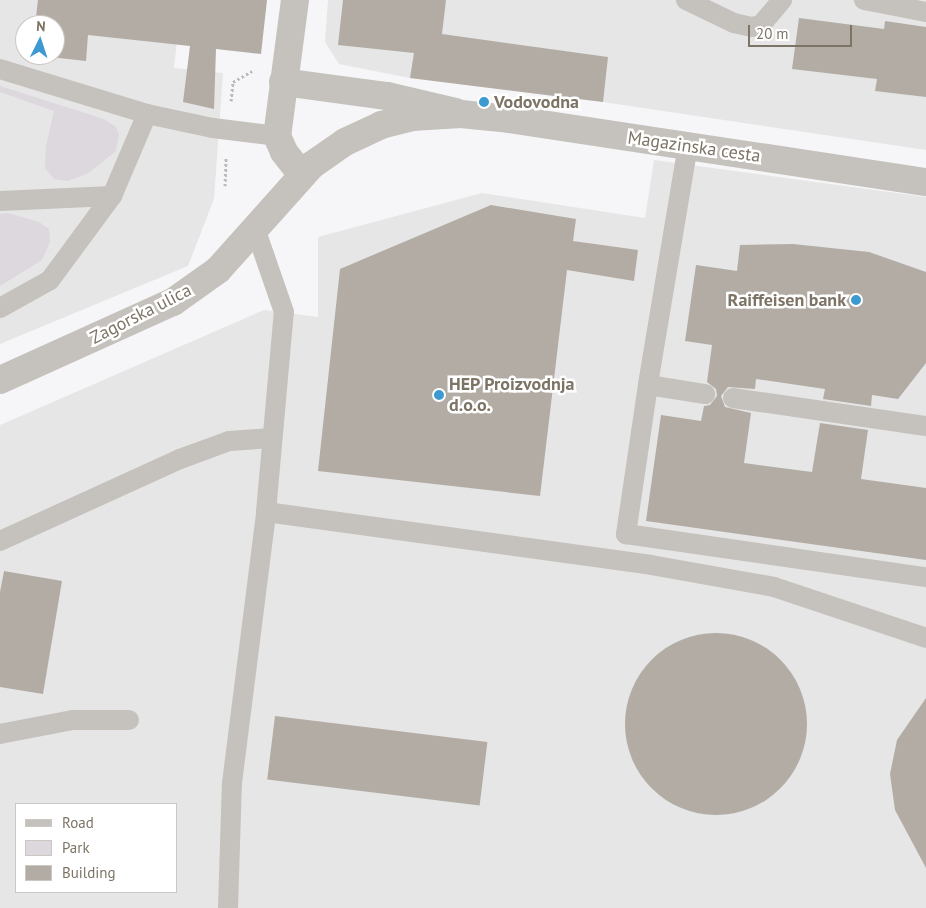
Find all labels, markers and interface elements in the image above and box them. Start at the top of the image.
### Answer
north arrow [15,15,65,65]
scale bar [751,15,855,47]
text: N [36,17,46,35]
text: 20 m [756,24,789,43]
place label: Vodovodna [494,91,579,113]
marker: Vodovodna [478,96,490,108]
street label: Magazinska cesta [626,127,762,167]
street label: Zagorska ulica [87,279,195,349]
place label: Raiffeisen bank [728,289,846,311]
marker: Raiffeisen bank [850,294,862,306]
place label: HEP Proizvodnja d.o.o. [449,374,575,416]
marker: HEP Proizvodnja d.o.o. [433,389,445,401]
legend [15,803,178,893]
text: Road [62,813,94,832]
text: Park [62,838,90,857]
text: Building [62,863,116,882]

